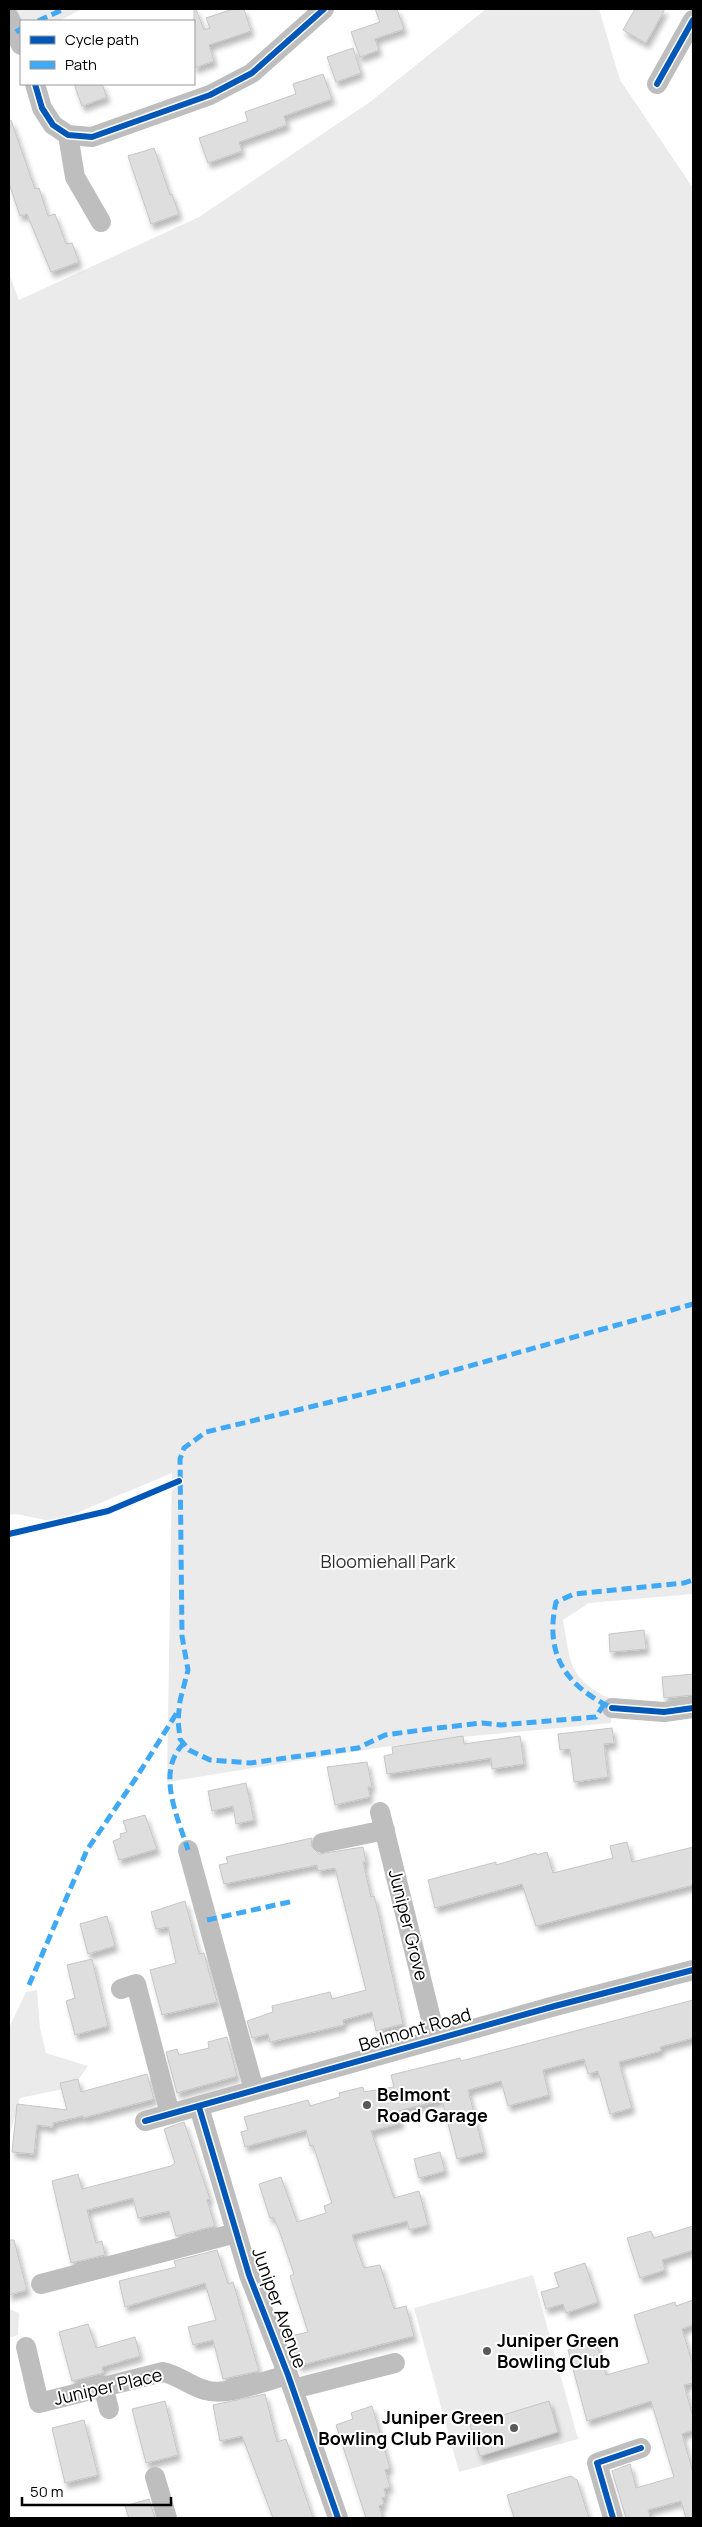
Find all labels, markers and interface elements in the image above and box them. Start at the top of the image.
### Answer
legend [20,20,195,85]
text: Cycle path [65,29,139,50]
text: Path [65,54,97,75]
park label: Bloomiehall Park [320,1549,457,1573]
street label: Juniper Grove [384,1867,434,1983]
street label: Belmont Road [356,2002,474,2057]
place label: Belmont Road Garage [377,2082,488,2127]
marker: Belmont Road Garage [361,2099,373,2111]
street label: Juniper Avenue [247,2244,313,2371]
place label: Juniper Green Bowling Club [497,2328,619,2373]
marker: Juniper Green Bowling Club [481,2345,493,2357]
street label: Juniper Place [51,2362,164,2410]
place label: Juniper Green Bowling Club Pavilion [318,2405,504,2450]
marker: Juniper Green Bowling Club Pavilion [508,2422,520,2434]
scale bar [22,2474,171,2506]
text: 50 m [30,2481,64,2502]

